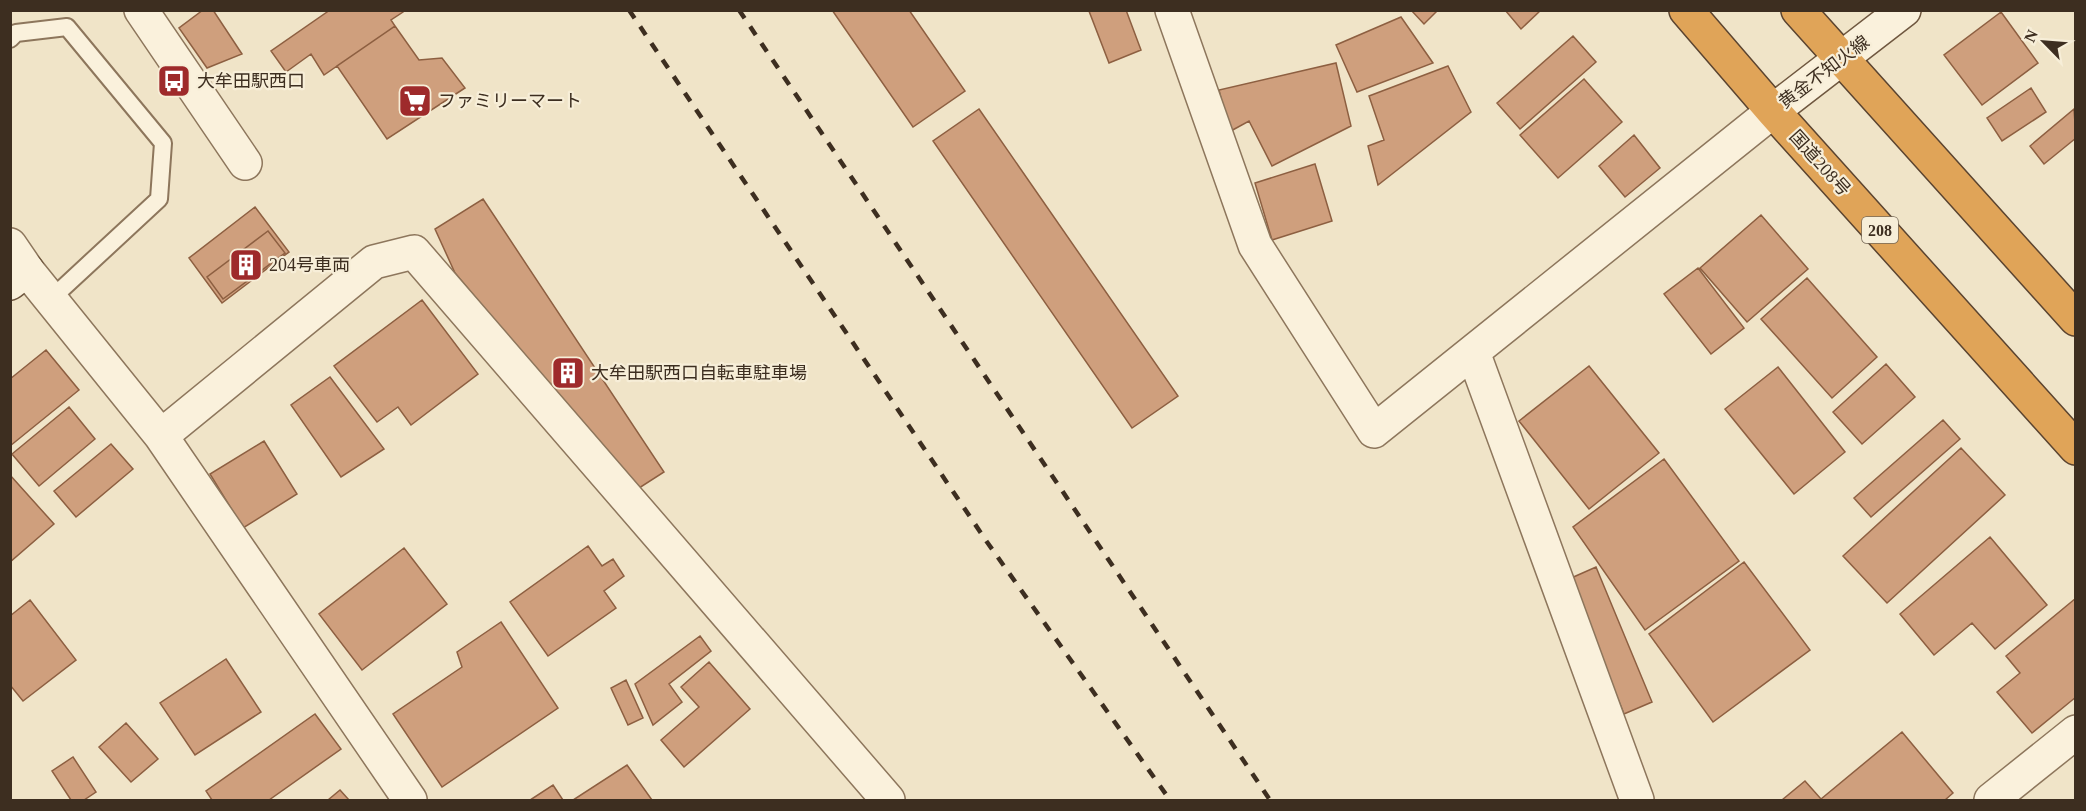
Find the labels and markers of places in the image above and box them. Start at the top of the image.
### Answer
bus stop icon: 大牟田駅西口 [156,63,192,99]
place label: 大牟田駅西口 [197,71,305,91]
supermarket icon: ファミリーマート [397,83,433,119]
place label: ファミリーマート [438,91,582,111]
building icon: 204号車両 [228,247,264,283]
place label: 204号車両 [269,255,350,275]
building icon: 大牟田駅西口自転車駐車場 [550,355,586,391]
place label: 大牟田駅西口自転車駐車場 [591,363,807,383]

